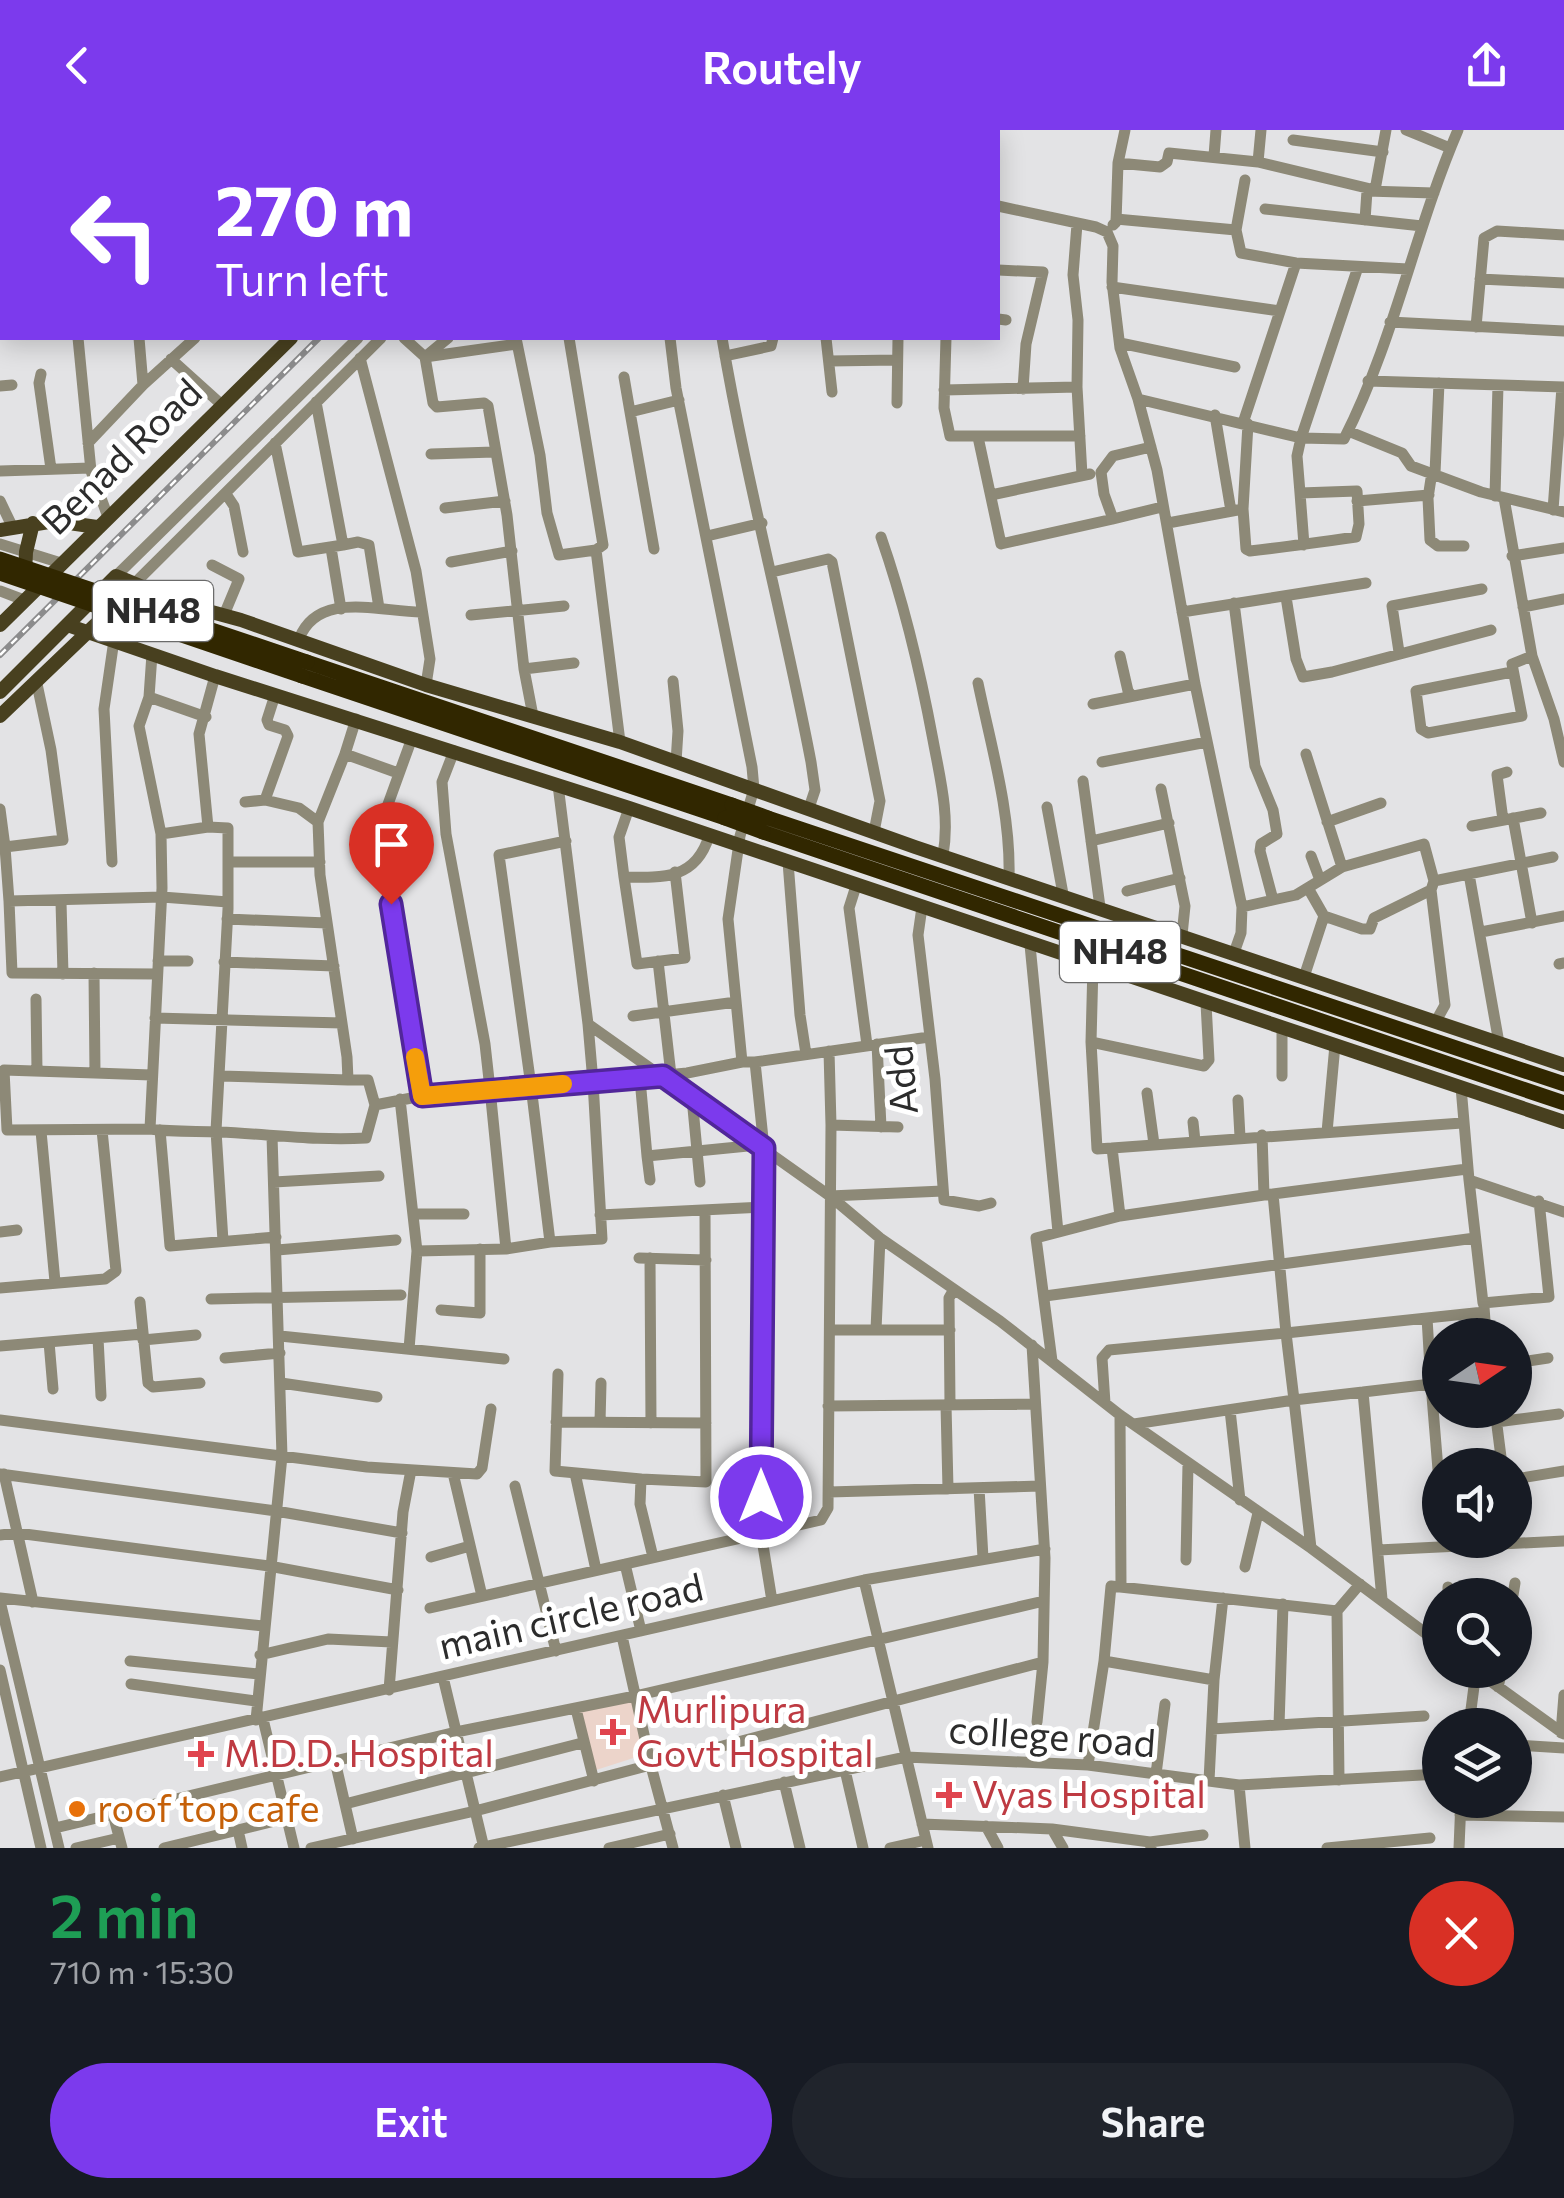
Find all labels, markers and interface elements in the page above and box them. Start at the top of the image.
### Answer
icon: back [50,38,105,93]
text: Routely [702,38,862,93]
icon: share [1459,38,1514,93]
text: 270 m [215,165,413,250]
icon: left [50,170,180,300]
text: Turn left [215,250,389,305]
street label: Benad Road [30,367,210,543]
road number: NH48 [93,581,213,641]
pin [349,802,434,905]
icon: arrive [364,817,419,872]
road number: NH48 [1060,922,1180,982]
street label: Add [873,1044,926,1117]
north arrow [1422,1318,1532,1428]
map controls [1422,1318,1532,1818]
position arrow [709,1445,813,1549]
button: sound [1422,1448,1532,1558]
street label: main circle road [434,1561,707,1668]
button: search [1422,1578,1532,1688]
place label: Murlipura Govt Hospital [636,1684,874,1775]
street label: college road [947,1704,1157,1765]
button: layers [1422,1708,1532,1818]
marker: Murlipura Govt Hospital [600,1719,626,1745]
place label: M.D.D. Hospital [224,1728,494,1775]
marker: M.D.D. Hospital [188,1741,214,1767]
place label: Vyas Hospital [972,1769,1206,1816]
marker: Vyas Hospital [936,1782,962,1808]
place label: roof top cafe [97,1783,320,1830]
marker: roof top cafe [66,1798,88,1820]
text: 2 min [50,1877,199,1950]
button: close [1409,1881,1514,1986]
text: 710 m · 15:30 [50,1951,234,1991]
button: Exit [50,2063,772,2178]
button: Share [792,2063,1514,2178]

